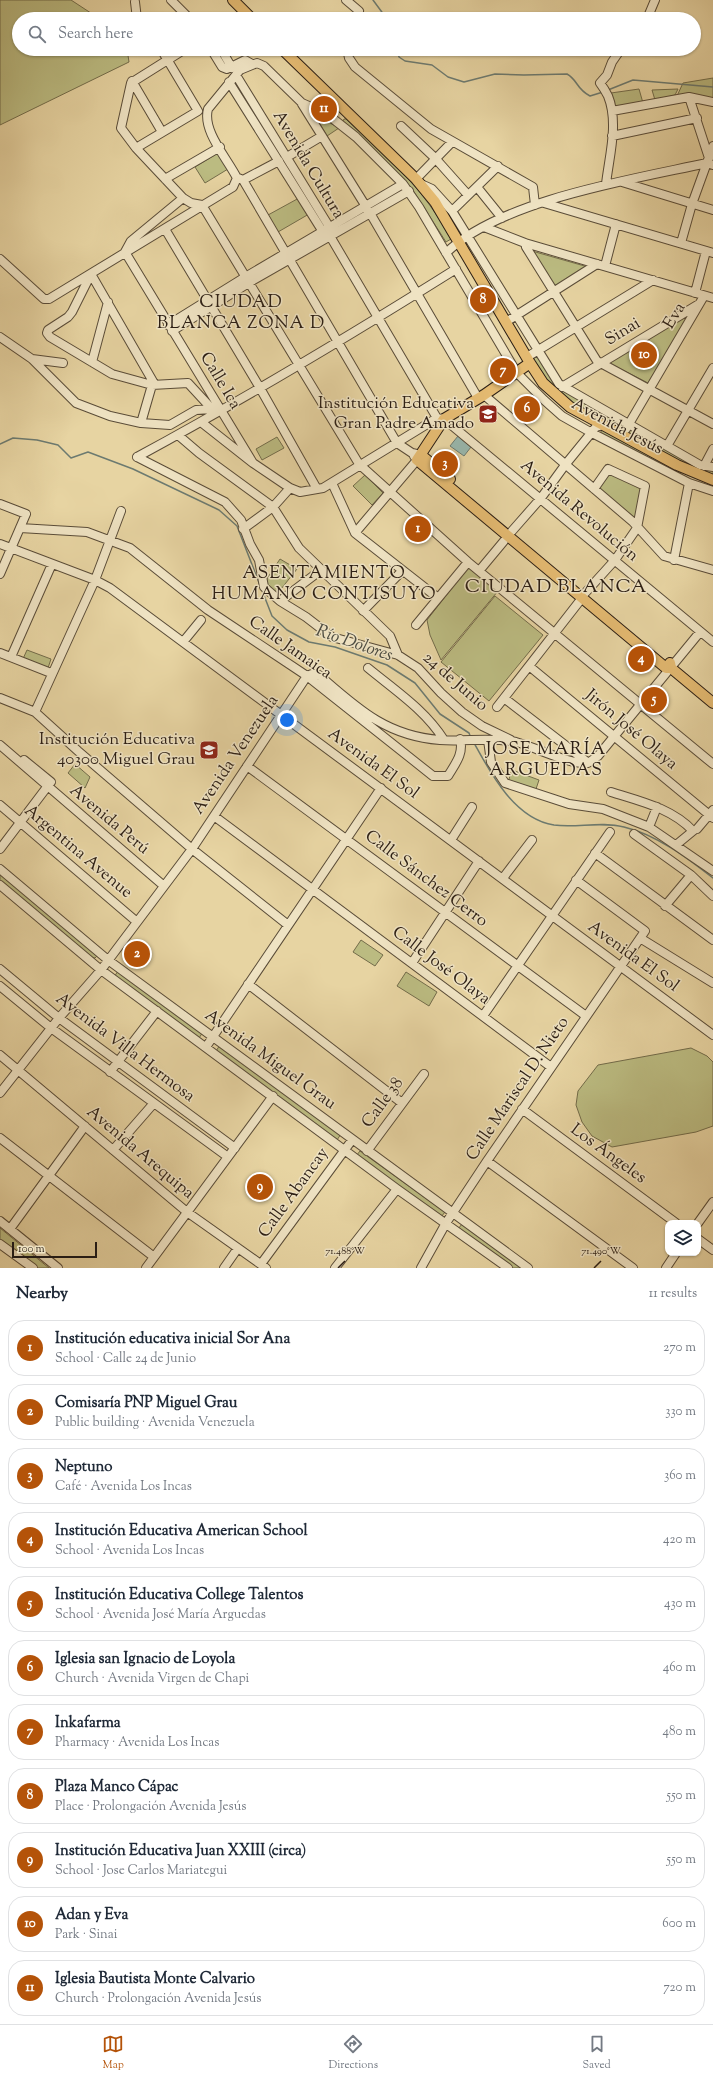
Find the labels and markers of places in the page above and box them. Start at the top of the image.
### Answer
pin: 11 [311,94,337,124]
pin: 8 [470,285,496,315]
pin: 10 [631,340,657,370]
pin: 7 [490,356,516,386]
place label: Institución Educativa Gran Padre Amado [318,392,474,436]
pin: 6 [514,394,540,424]
school or university icon: Institución Educativa Gran Padre Amado [477,403,499,425]
pin: 3 [432,449,458,479]
pin: 1 [405,514,431,544]
pin: 4 [628,644,654,674]
pin: 5 [641,685,667,715]
place label: Institución Educativa 40300 Miguel Grau [39,728,195,772]
school or university icon: Institución Educativa 40300 Miguel Grau [198,739,220,761]
pin: 2 [124,939,150,969]
pin: 9 [247,1172,273,1202]

